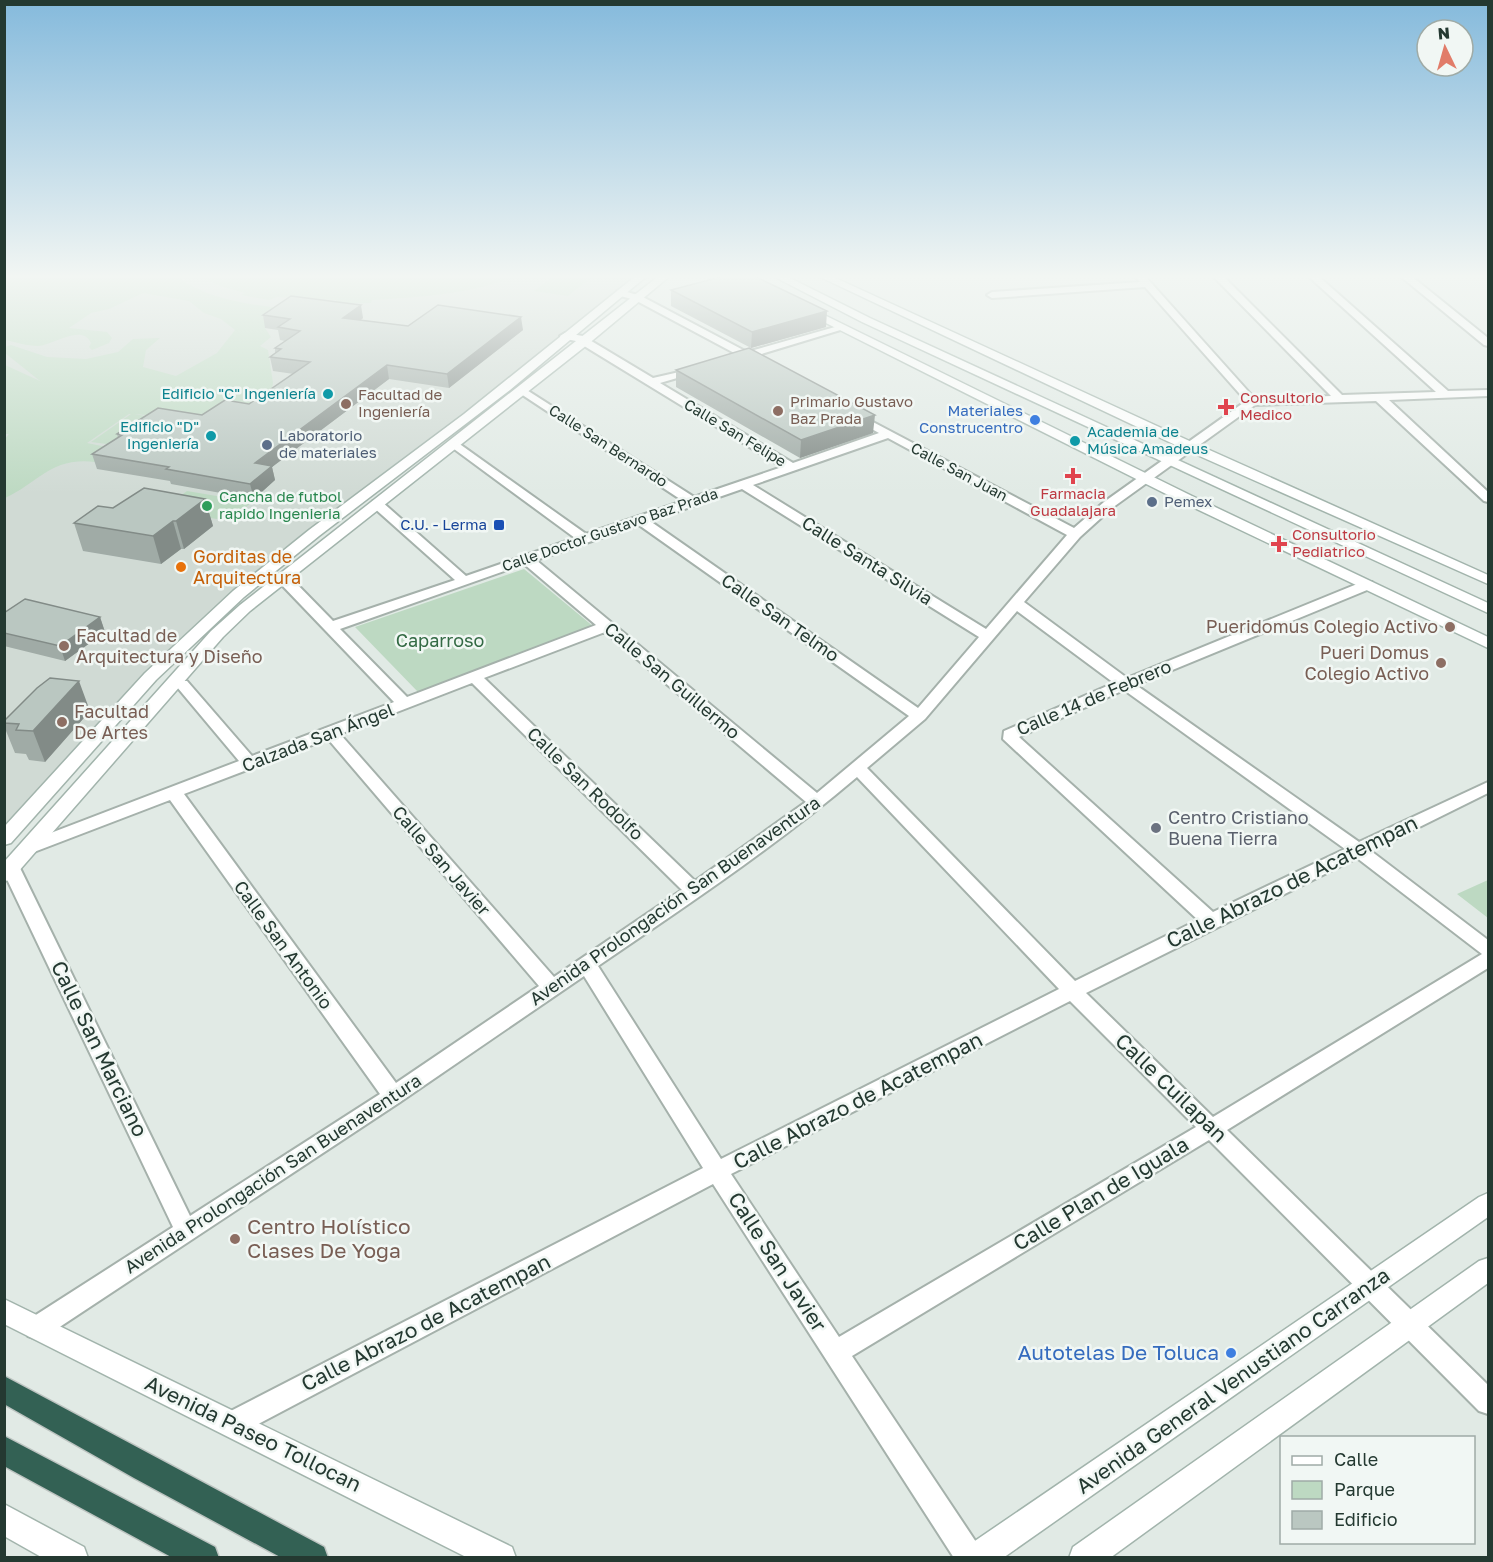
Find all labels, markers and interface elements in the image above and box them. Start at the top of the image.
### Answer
north arrow [1415,18,1475,78]
text: N [1437,23,1451,44]
place label: Edificio "C" Ingeniería [162,384,316,402]
place label: Facultad de Ingeniería [358,385,443,420]
marker: Edificio "C" Ingeniería [321,387,335,401]
place label: Consultorio Medico [1240,388,1324,423]
place label: Primario Gustavo Baz Prada [790,392,913,427]
street label: Calle San Felipe [681,395,790,470]
marker: Facultad de Ingeniería [339,397,353,411]
marker: Consultorio Medico [1217,398,1235,416]
street label: Calle San Bernardo [546,400,671,490]
place label: Materiales Construcentro [919,401,1023,436]
marker: Primario Gustavo Baz Prada [771,404,785,418]
marker: Materiales Construcentro [1028,413,1042,427]
place label: Edificio "D" Ingeniería [120,417,199,452]
place label: Academia de Música Amadeus [1087,422,1208,457]
place label: Laboratorio de materiales [279,426,377,461]
marker: Edificio "D" Ingeniería [204,429,218,443]
marker: Academia de Música Amadeus [1068,434,1082,448]
marker: Laboratorio de materiales [260,438,274,452]
street label: Calle San Juan [908,438,1011,504]
marker: Farmacia Guadalajara [1066,469,1080,483]
street label: Calle Doctor Gustavo Baz Prada [499,484,720,575]
place label: Farmacia Guadalajara [1030,484,1116,519]
place label: Cancha de futbol rapido Ingenieria [219,487,342,522]
place label: Pemex [1164,492,1212,510]
marker: Pemex [1145,495,1159,509]
marker: Cancha de futbol rapido Ingenieria [200,499,214,513]
street label: Calle Santa Silvia [798,511,937,609]
place label: C.U. - Lerma [400,515,487,533]
marker: C.U. - Lerma [492,518,506,532]
place label: Consultorio Pediatrico [1292,525,1376,560]
marker: Consultorio Pediatrico [1270,535,1288,553]
place label: Gorditas de Arquitectura [193,545,301,588]
marker: Gorditas de Arquitectura [174,560,188,574]
street label: Calle San Telmo [718,568,844,666]
place label: Pueridomus Colegio Activo [1206,615,1438,637]
street label: Calle San Guillermo [601,617,745,743]
marker: Pueridomus Colegio Activo [1443,620,1457,634]
place label: Facultad de Arquitectura y Diseño [76,624,263,667]
park label: Caparroso [396,629,484,651]
marker: Facultad de Arquitectura y Diseño [57,639,71,653]
place label: Pueri Domus Colegio Activo [1305,641,1429,684]
street label: Calle 14 de Febrero [1013,655,1174,740]
marker: Pueri Domus Colegio Activo [1434,656,1448,670]
street label: Calzada San Ángel [238,698,397,776]
place label: Facultad De Artes [74,700,149,743]
marker: Facultad De Artes [55,715,69,729]
street label: Calle San Rodolfo [523,722,648,844]
street label: Avenida Prolongación San Buenaventura [525,791,824,1009]
street label: Calle San Javier [388,801,495,920]
place label: Centro Cristiano Buena Tierra [1168,806,1309,849]
street label: Calle Abrazo de Acatempan [1162,809,1421,953]
marker: Centro Cristiano Buena Tierra [1149,821,1163,835]
street label: Calle San Antonio [230,876,338,1013]
street label: Calle San Marciano [46,956,154,1141]
street label: Calle Abrazo de Acatempan [729,1026,987,1174]
street label: Calle Cuilapan [1110,1027,1233,1147]
street label: Avenida Prolongación San Buenaventura [120,1069,425,1278]
street label: Calle Plan de Iguala [1008,1130,1193,1256]
street label: Calle San Javier [723,1187,833,1336]
place label: Centro Holístico Clases De Yoga [247,1213,411,1263]
marker: Centro Holístico Clases De Yoga [228,1232,242,1246]
street label: Calle Abrazo de Acatempan [297,1248,555,1396]
street label: Avenida General Venustiano Carranza [1071,1261,1394,1499]
place label: Autotelas De Toluca [1018,1339,1219,1365]
marker: Autotelas De Toluca [1224,1346,1238,1360]
street label: Avenida Paseo Tollocan [141,1369,366,1497]
legend [1280,1436,1475,1544]
text: Calle [1334,1448,1378,1470]
text: Parque [1334,1478,1395,1500]
text: Edificio [1334,1508,1398,1530]

